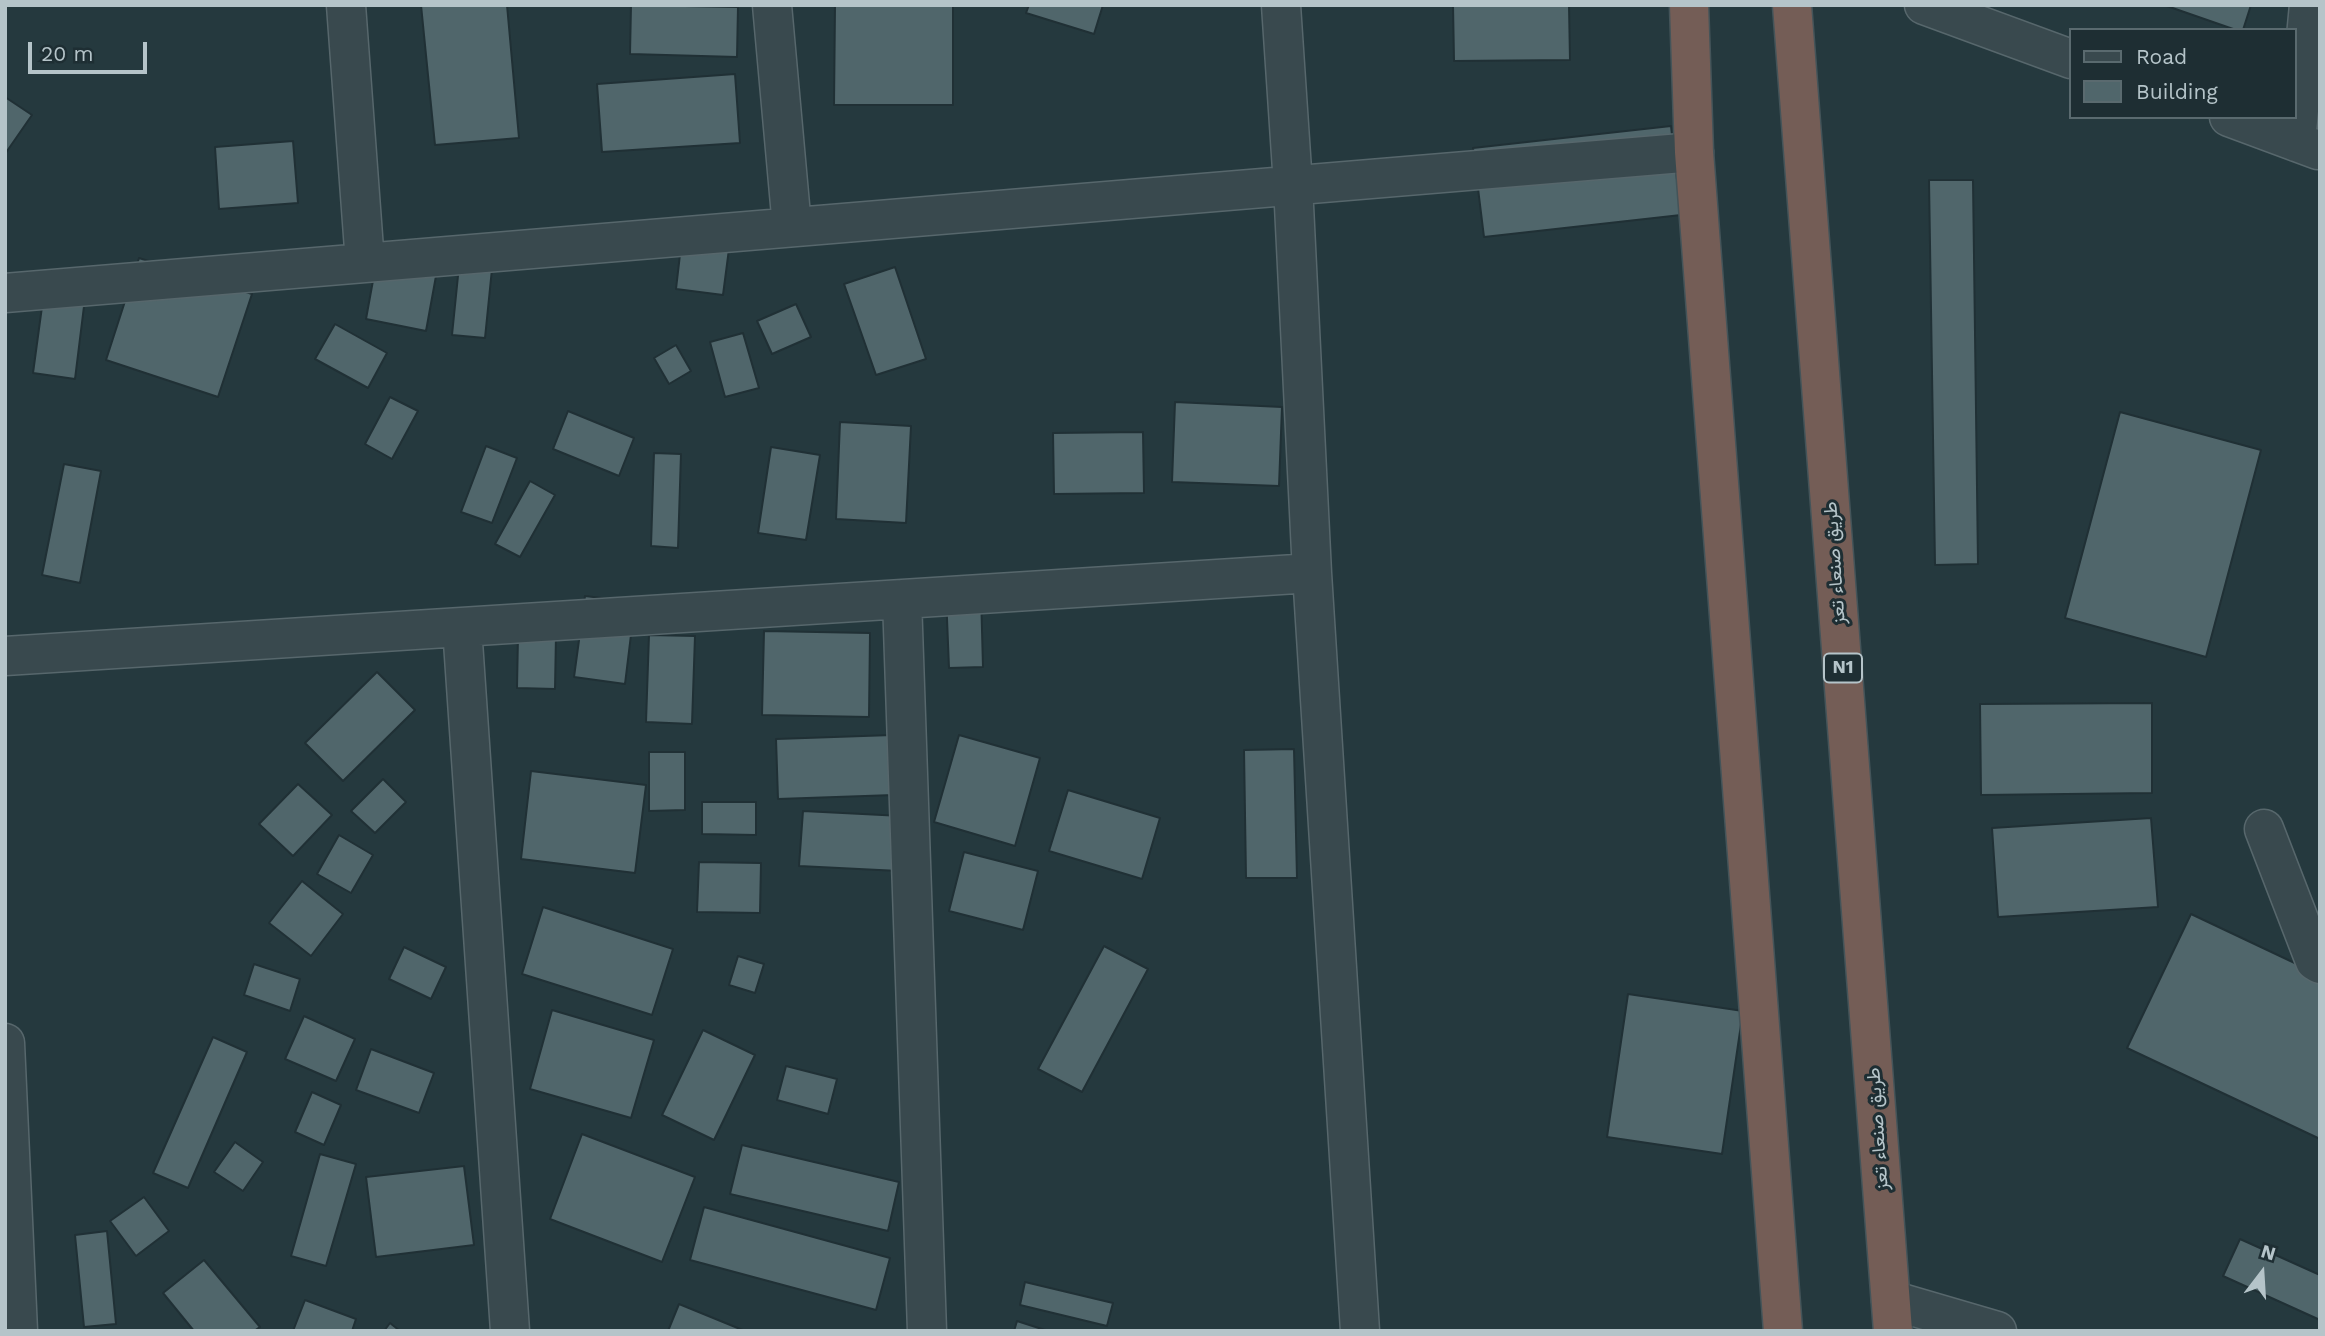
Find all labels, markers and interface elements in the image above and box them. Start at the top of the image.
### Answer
scale bar [32,28,150,72]
legend [2070,28,2297,119]
text: 20 m [41,41,93,66]
text: Road [2136,44,2187,69]
text: Building [2136,79,2218,104]
street label: طريق صنعاء تعز [1819,501,1851,625]
road number: N1 [1824,654,1862,682]
street label: طريق صنعاء تعز [1862,1067,1894,1191]
north arrow [2227,1238,2297,1308]
text: N [2258,1239,2278,1265]

